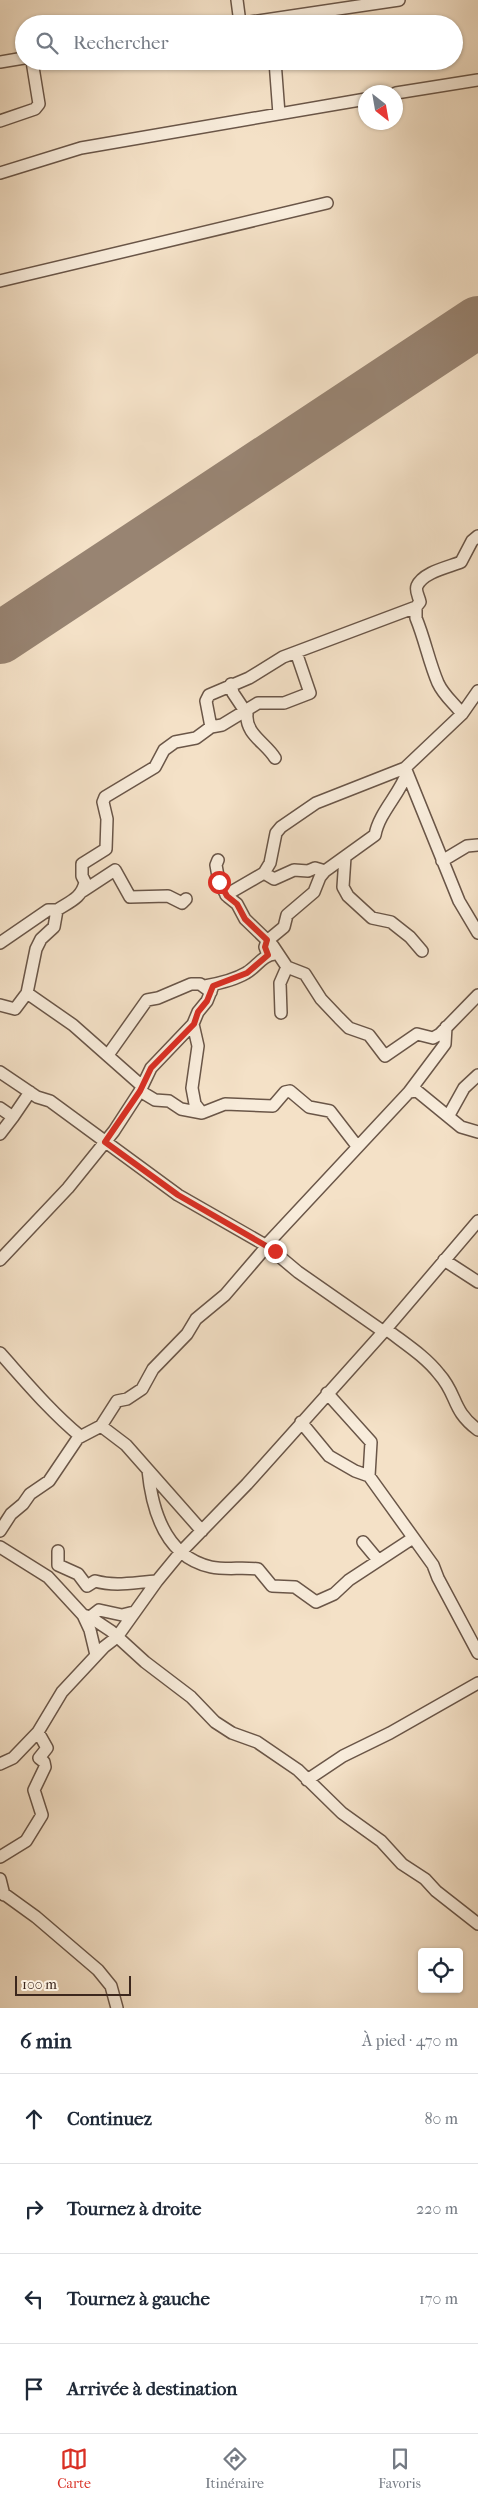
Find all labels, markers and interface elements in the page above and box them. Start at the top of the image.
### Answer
search box [15,15,463,70]
icon: search [33,29,61,57]
text: Rechercher [73,32,169,54]
north arrow [358,85,403,130]
route start [208,871,231,894]
route end [264,1240,287,1263]
map controls [418,1948,463,1993]
button: locate [418,1948,463,1993]
scale bar [15,1973,131,1996]
text: 100 m [22,1976,57,1993]
text: 6 min [20,2029,72,2053]
text: À pied · 470 m [362,2031,458,2050]
icon: ahead [20,2105,48,2133]
text: Continuez [67,2108,152,2130]
text: 80 m [424,2109,458,2128]
icon: right [20,2195,48,2223]
text: Tournez à droite [67,2198,201,2220]
text: 220 m [416,2199,458,2218]
icon: left [20,2285,48,2313]
text: Tournez à gauche [67,2288,210,2310]
text: 170 m [419,2289,458,2308]
icon: arrive [20,2375,48,2403]
text: Arrivée à destination [67,2378,237,2400]
tab: Carte [57,2445,91,2492]
tab: Itinéraire [205,2445,264,2492]
tab: Favoris [378,2445,421,2492]

